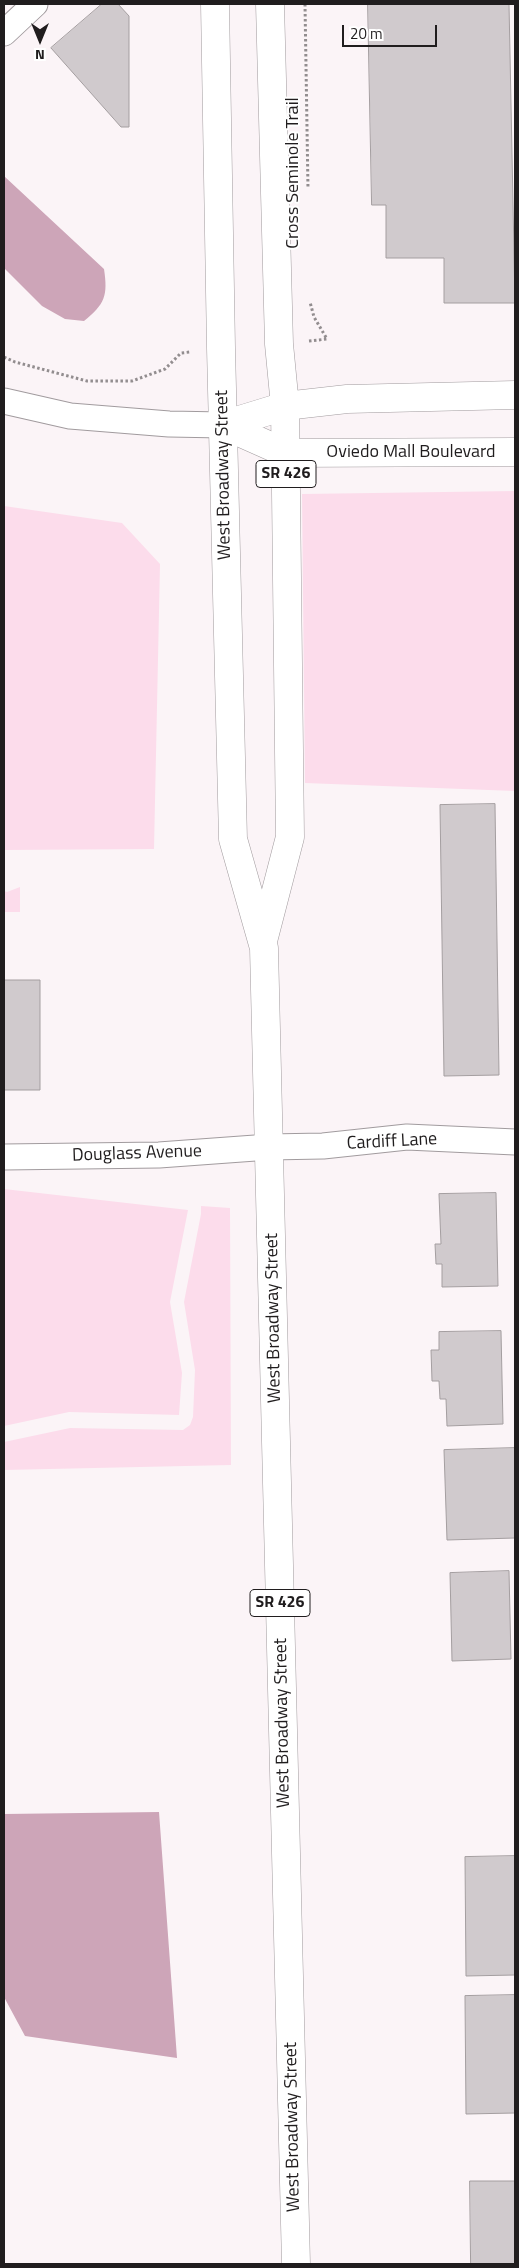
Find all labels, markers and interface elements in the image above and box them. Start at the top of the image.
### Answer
north arrow [15,15,65,65]
scale bar [344,15,439,47]
text: 20 m [350,22,383,45]
text: N [35,45,45,66]
street label: Cross Seminole Trail [283,97,305,249]
street label: West Broadway Street [212,390,236,560]
street label: Oviedo Mall Boulevard [326,442,496,464]
road number: SR 426 [256,460,316,488]
street label: Cardiff Lane [346,1129,438,1155]
street label: Douglass Avenue [72,1141,202,1167]
street label: West Broadway Street [262,1233,286,1403]
road number: SR 426 [250,1590,310,1616]
street label: West Broadway Street [271,1638,295,1808]
street label: West Broadway Street [281,2042,305,2212]

